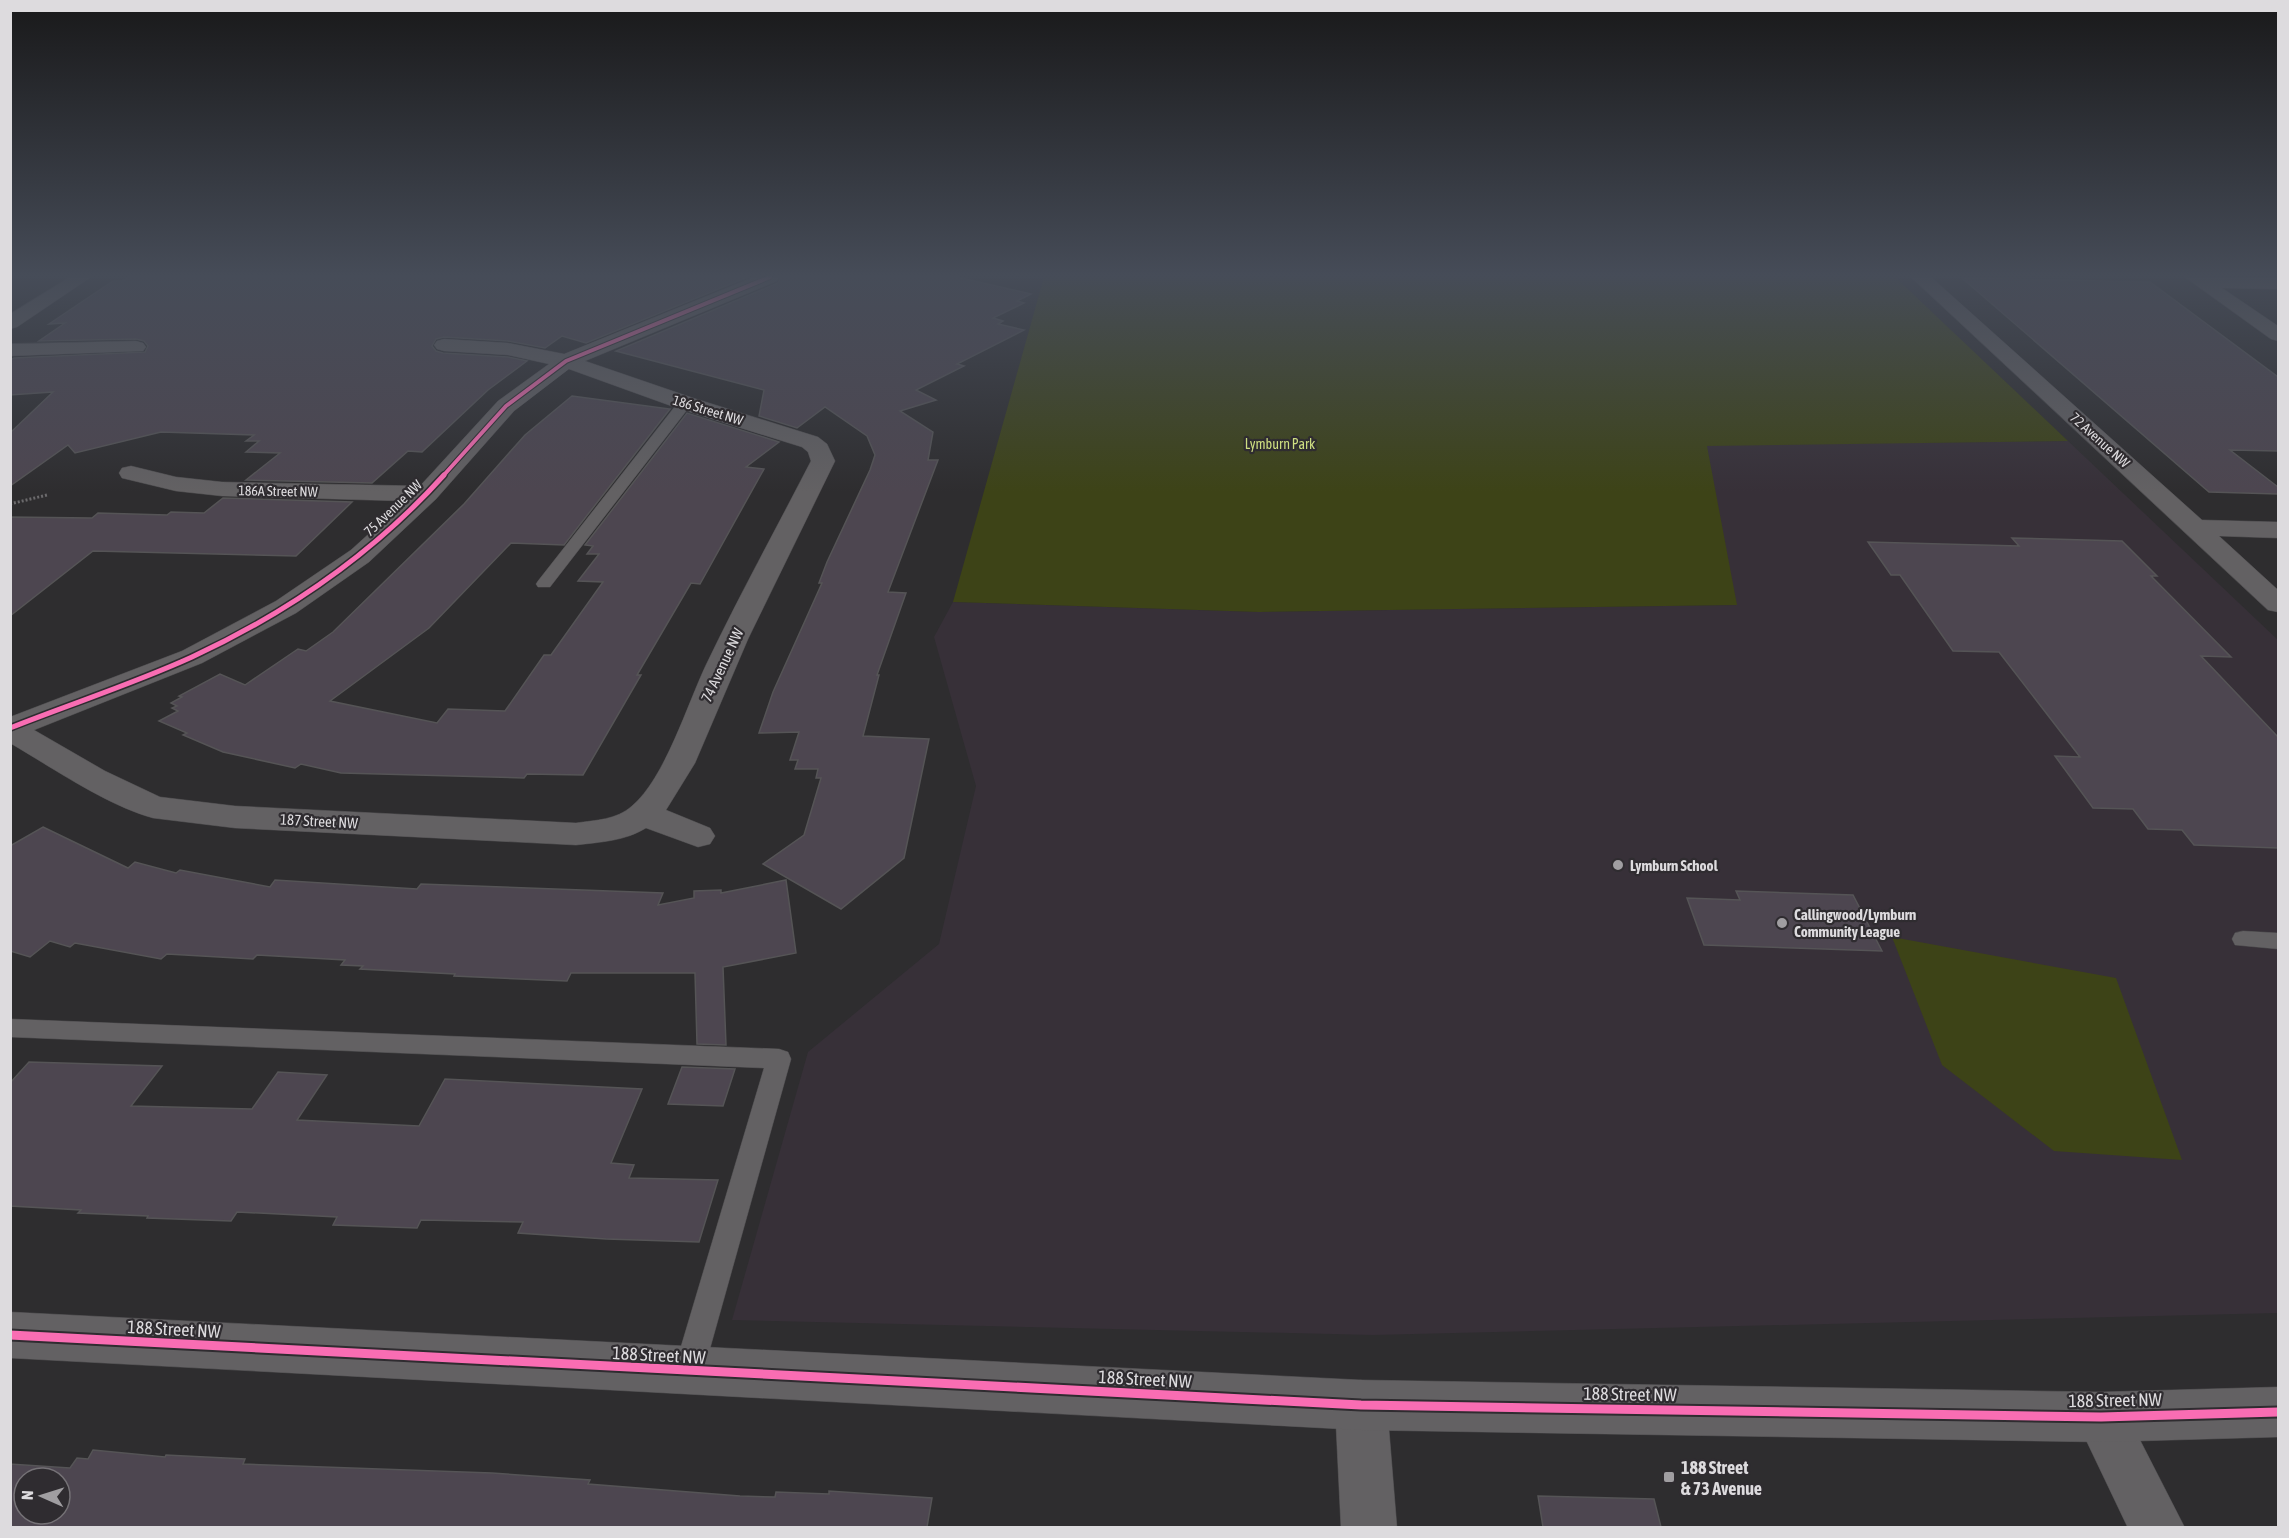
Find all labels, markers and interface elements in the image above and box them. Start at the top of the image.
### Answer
street label: 186 Street NW [671,392,746,429]
street label: 72 Avenue NW [2067,409,2134,471]
park label: Lymburn Park [1245,436,1315,452]
street label: 75 Avenue NW [361,476,426,540]
street label: 186A Street NW [238,482,319,500]
street label: 74 Avenue NW [698,625,747,705]
street label: 187 Street NW [280,810,358,832]
place label: Lymburn School [1630,857,1719,874]
marker: Lymburn School [1611,858,1625,872]
place label: Callingwood/Lymburn Community League [1794,906,1916,940]
marker: Callingwood/Lymburn Community League [1775,916,1789,930]
street label: 188 Street NW [127,1316,221,1342]
street label: 188 Street NW [612,1342,706,1368]
street label: 188 Street NW [1098,1366,1192,1392]
street label: 188 Street NW [1583,1383,1677,1405]
street label: 188 Street NW [2068,1389,2162,1411]
place label: 188 Street & 73 Avenue [1681,1457,1762,1499]
north arrow [12,1466,72,1526]
marker: 188 Street & 73 Avenue [1662,1470,1676,1484]
text: N [18,1490,36,1500]

